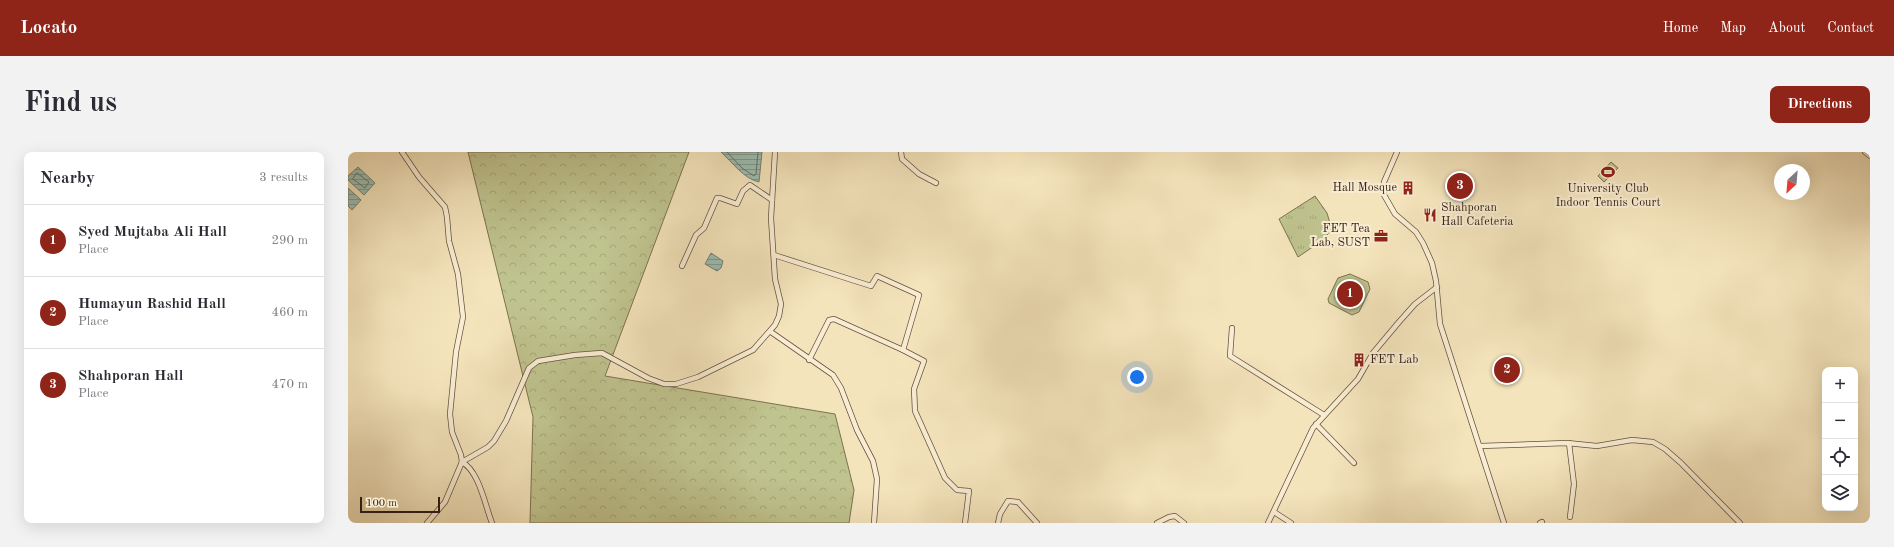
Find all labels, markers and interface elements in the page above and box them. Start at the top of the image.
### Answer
text: Locato [20,19,77,38]
text: Home [1663,21,1698,35]
text: Map [1720,21,1746,35]
text: About [1768,21,1805,35]
text: Contact [1827,21,1874,35]
button: Directions [1770,86,1870,123]
text: Find us [24,90,117,118]
sports icon: University Club Indoor Tennis Court [1600,164,1616,180]
north arrow [1774,164,1810,200]
text: Nearby [40,170,95,187]
text: 3 results [259,171,308,184]
pin: 3 [1447,171,1473,201]
building icon: Hall Mosque [1400,180,1416,196]
place label: Hall Mosque [1333,182,1397,194]
place label: University Club Indoor Tennis Court [1555,183,1661,209]
place label: Shahporan Hall Cafeteria [1441,202,1514,228]
restaurant icon: Shahporan Hall Cafeteria [1422,207,1438,223]
place label: FET Tea Lab, SUST [1311,223,1370,249]
text: Syed Mujtaba Ali Hall [78,225,227,240]
office icon: FET Tea Lab, SUST [1373,228,1389,244]
text: 1 [49,234,57,247]
text: 290 m [271,234,308,247]
text: Place [78,243,108,256]
pin: 1 [1337,279,1363,309]
text: Humayun Rashid Hall [78,297,226,312]
text: 2 [49,306,57,319]
text: 460 m [271,306,308,319]
text: Place [78,315,108,328]
building icon: FET Lab [1351,352,1367,368]
place label: FET Lab [1370,354,1418,366]
pin: 2 [1494,355,1520,385]
your location [1127,367,1147,387]
map controls [1822,367,1858,511]
button: + [1822,367,1858,403]
text: Shahporan Hall [78,369,183,384]
text: 3 [49,378,57,391]
text: 470 m [271,378,308,391]
text: Place [78,387,108,400]
button: − [1822,403,1858,439]
button: locate [1822,439,1858,475]
button: layers [1822,475,1858,511]
scale bar [360,495,440,514]
text: 100 m [366,498,397,509]

